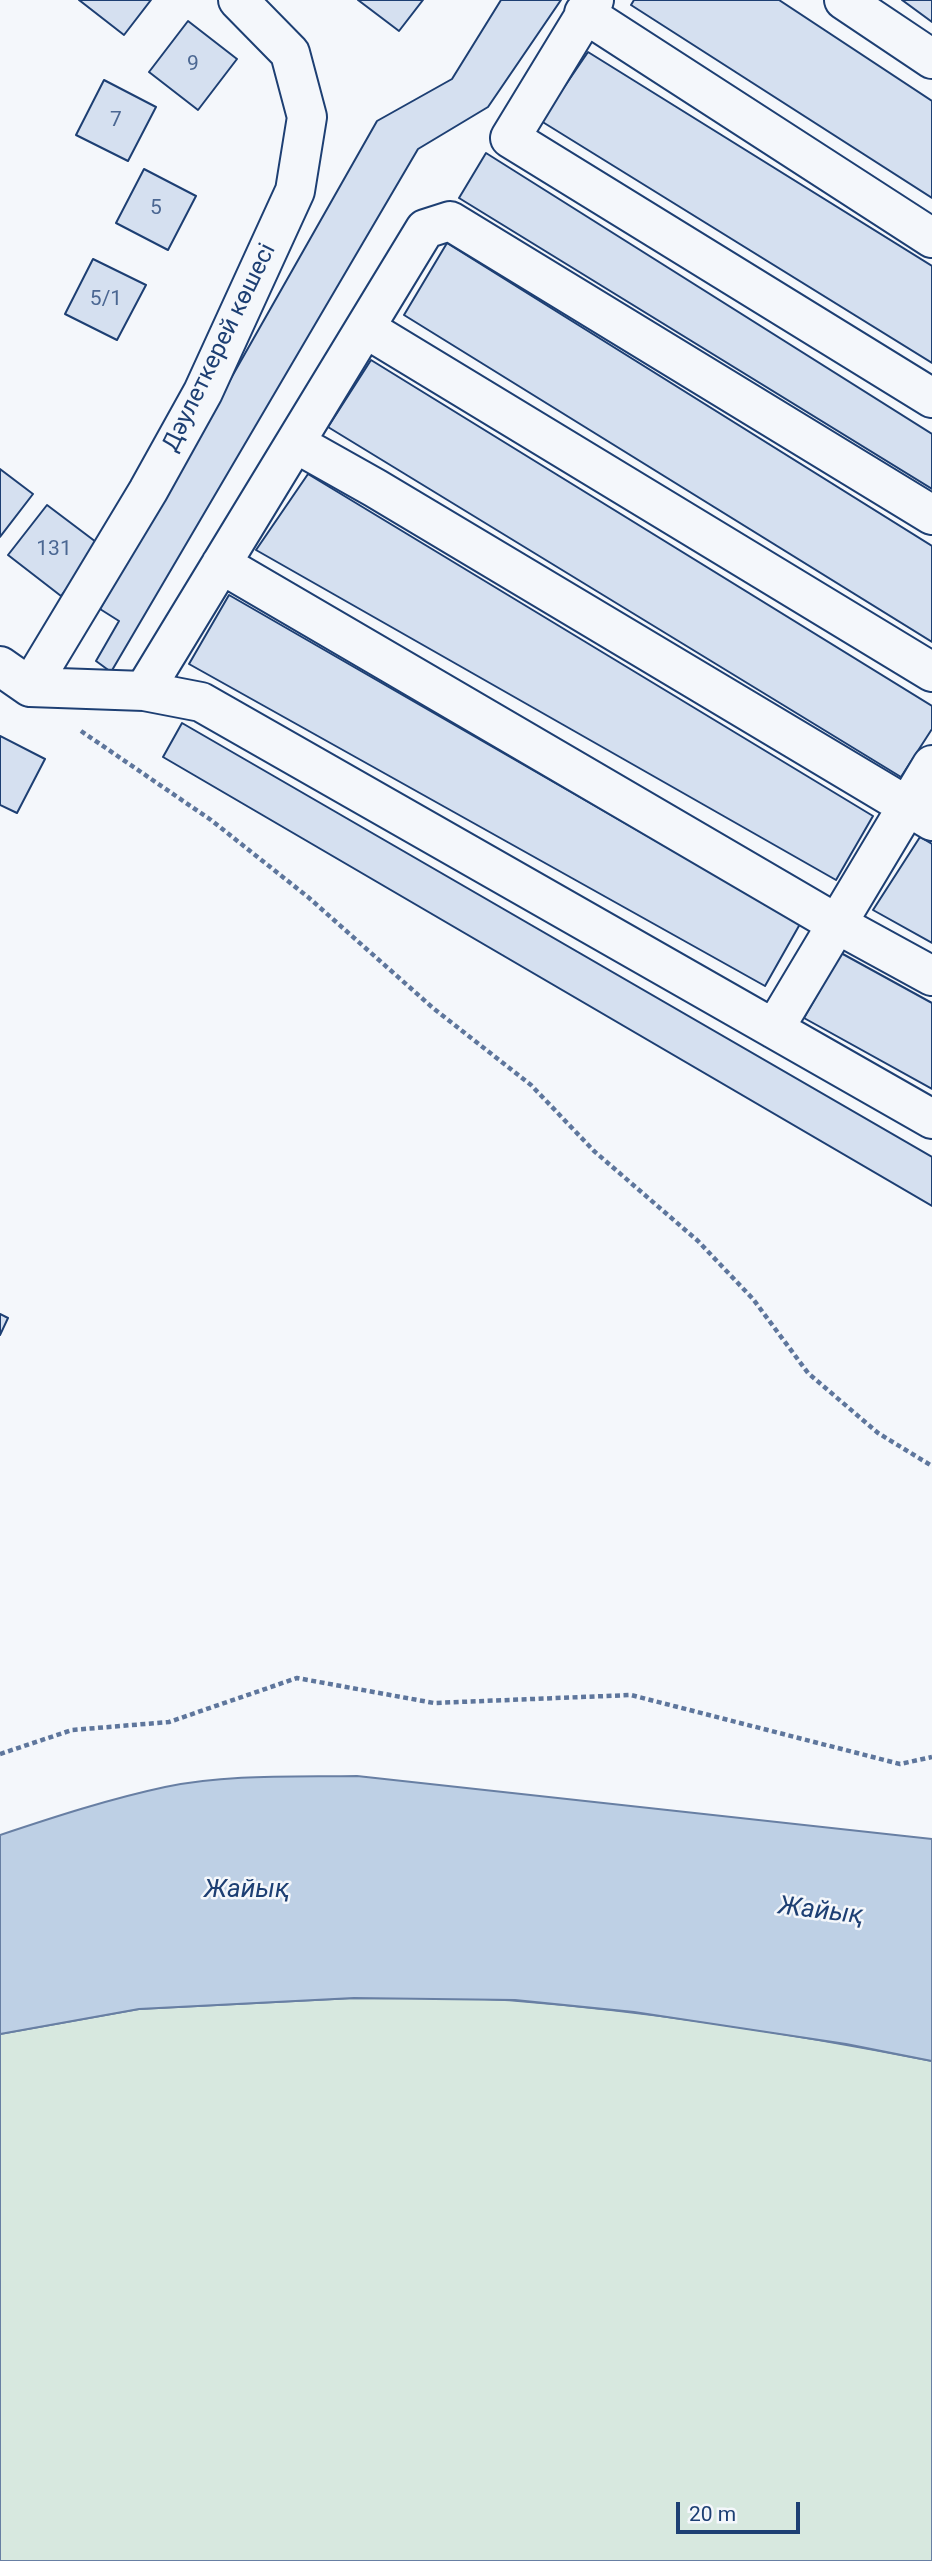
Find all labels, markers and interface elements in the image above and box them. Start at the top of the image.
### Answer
house number: 9 [187,52,199,78]
house number: 7 [110,108,122,134]
house number: 5 [150,196,162,222]
street label: Дәулеткерей көшесі [157,239,283,457]
house number: 5/1 [90,287,122,313]
house number: 131 [36,537,72,563]
water label: Жайық [204,1874,290,1906]
water label: Жайық [776,1891,866,1933]
scale bar [680,2488,804,2532]
text: 20 m [689,2502,736,2526]

